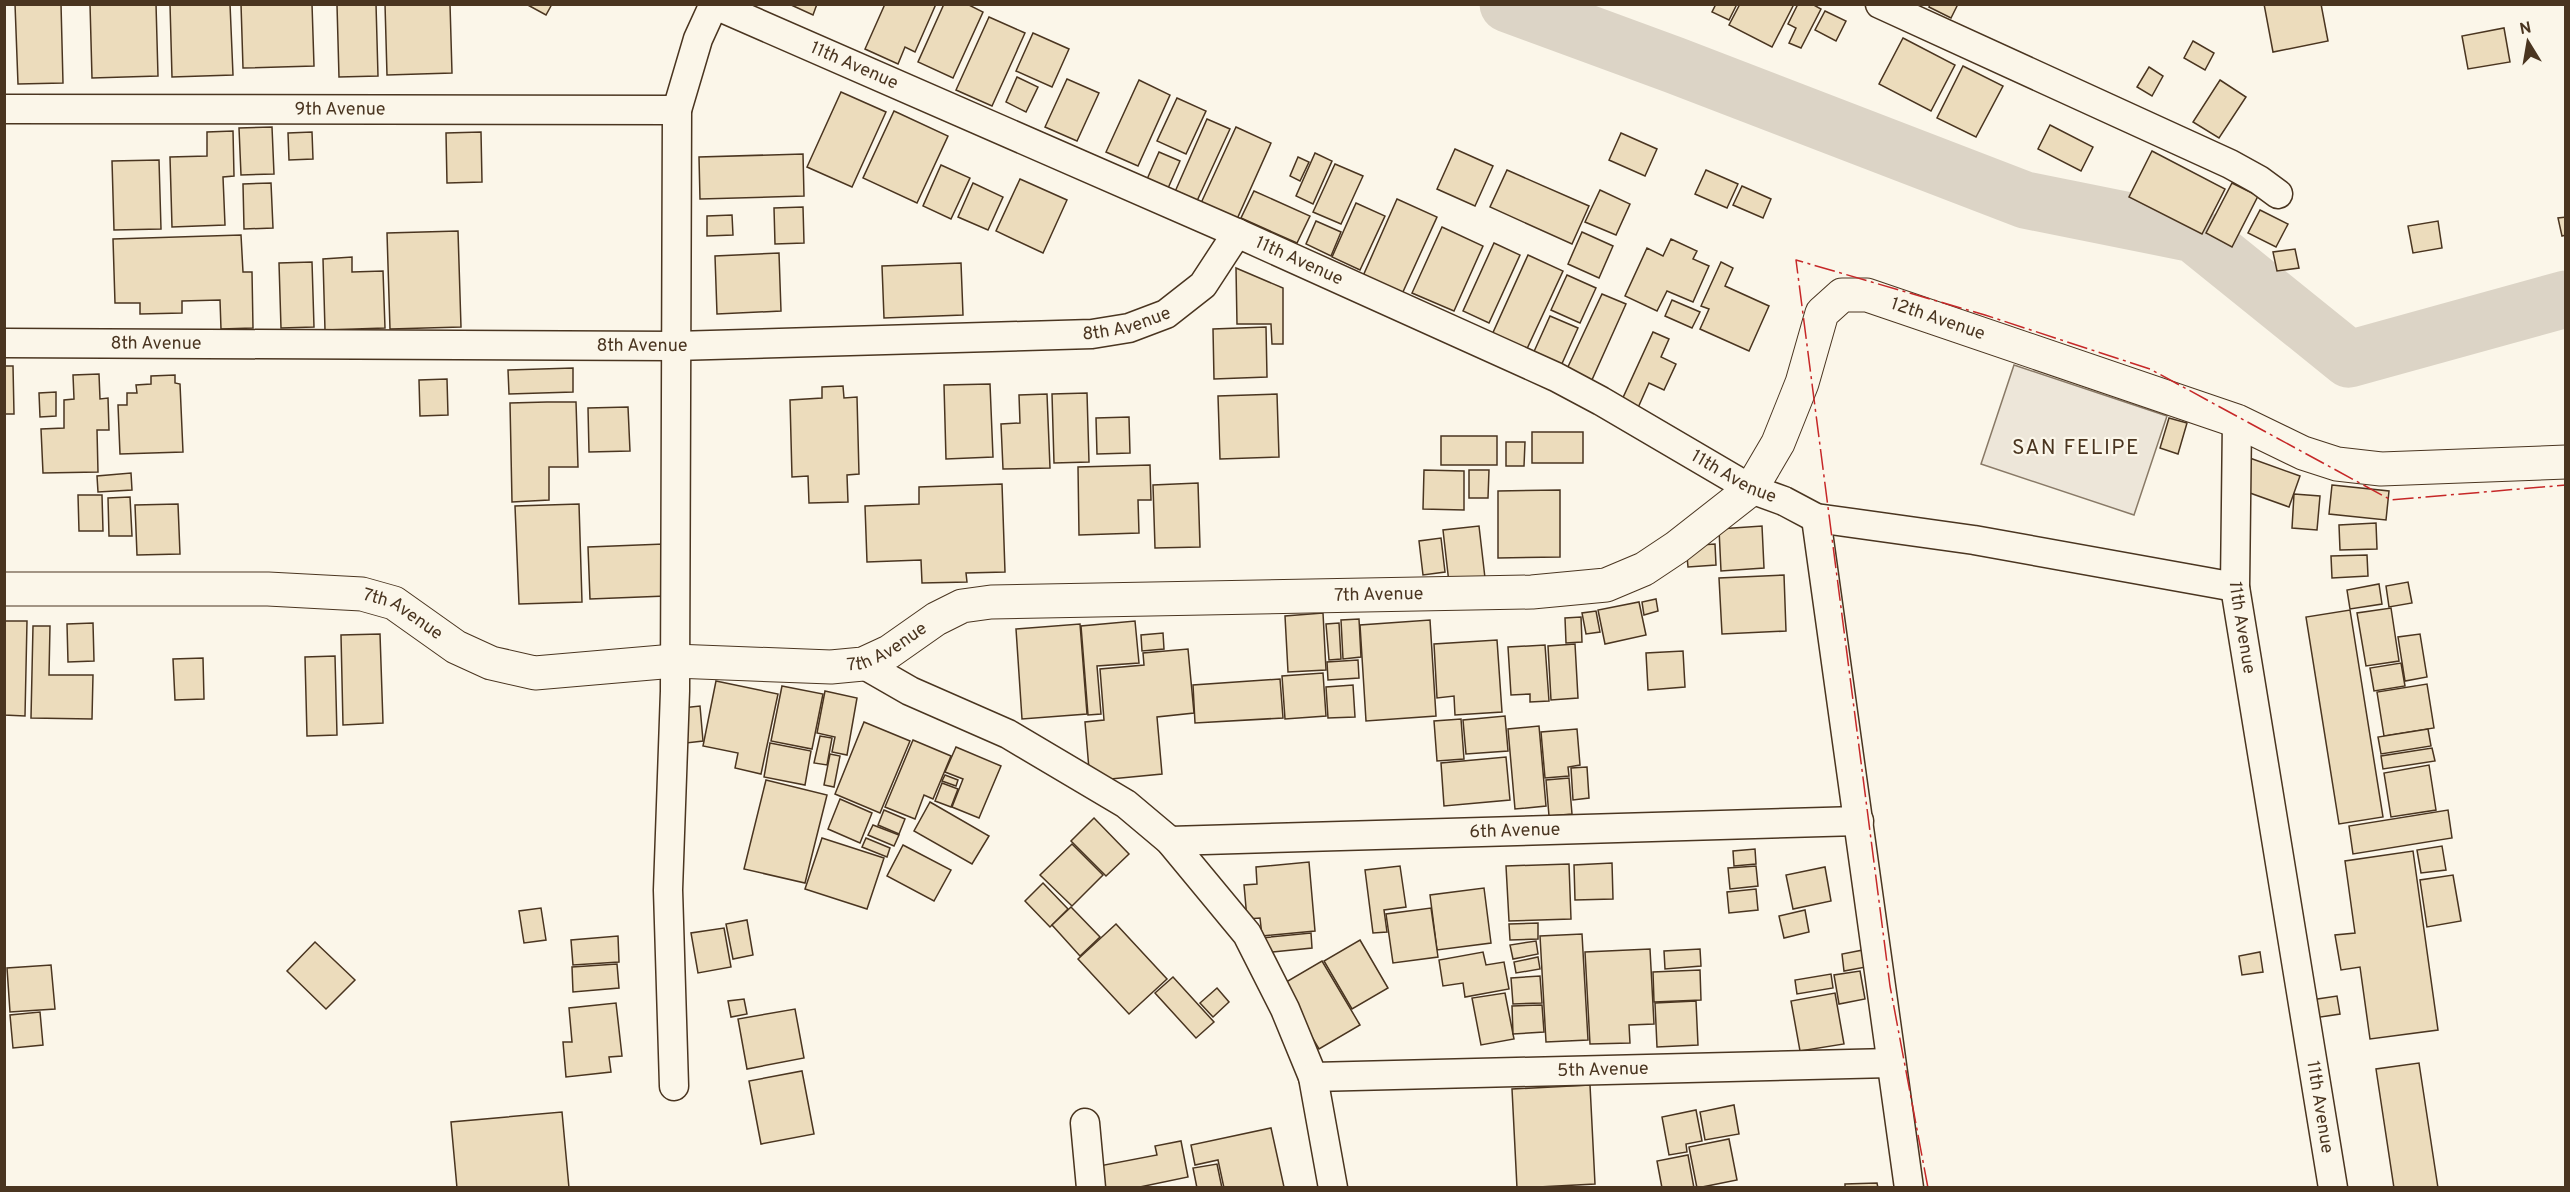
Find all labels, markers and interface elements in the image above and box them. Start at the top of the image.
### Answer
north arrow [2498,12,2558,72]
text: N [2518,18,2533,40]
street label: 11th Avenue [807,36,902,95]
street label: 9th Avenue [294,98,386,121]
street label: 11th Avenue [1252,231,1347,291]
street label: 12th Avenue [1888,292,1988,346]
street label: 8th Avenue [1082,302,1174,346]
street label: 8th Avenue [110,332,202,355]
street label: 8th Avenue [596,334,688,358]
district label: SAN FELIPE [2012,435,2140,462]
street label: 11th Avenue [1687,445,1779,509]
street label: 11th Avenue [2223,581,2260,676]
street label: 7th Avenue [360,583,447,645]
street label: 7th Avenue [1334,583,1424,607]
street label: 7th Avenue [846,617,932,677]
street label: 6th Avenue [1469,818,1561,844]
street label: 5th Avenue [1557,1057,1649,1083]
street label: 11th Avenue [2301,1059,2339,1155]

